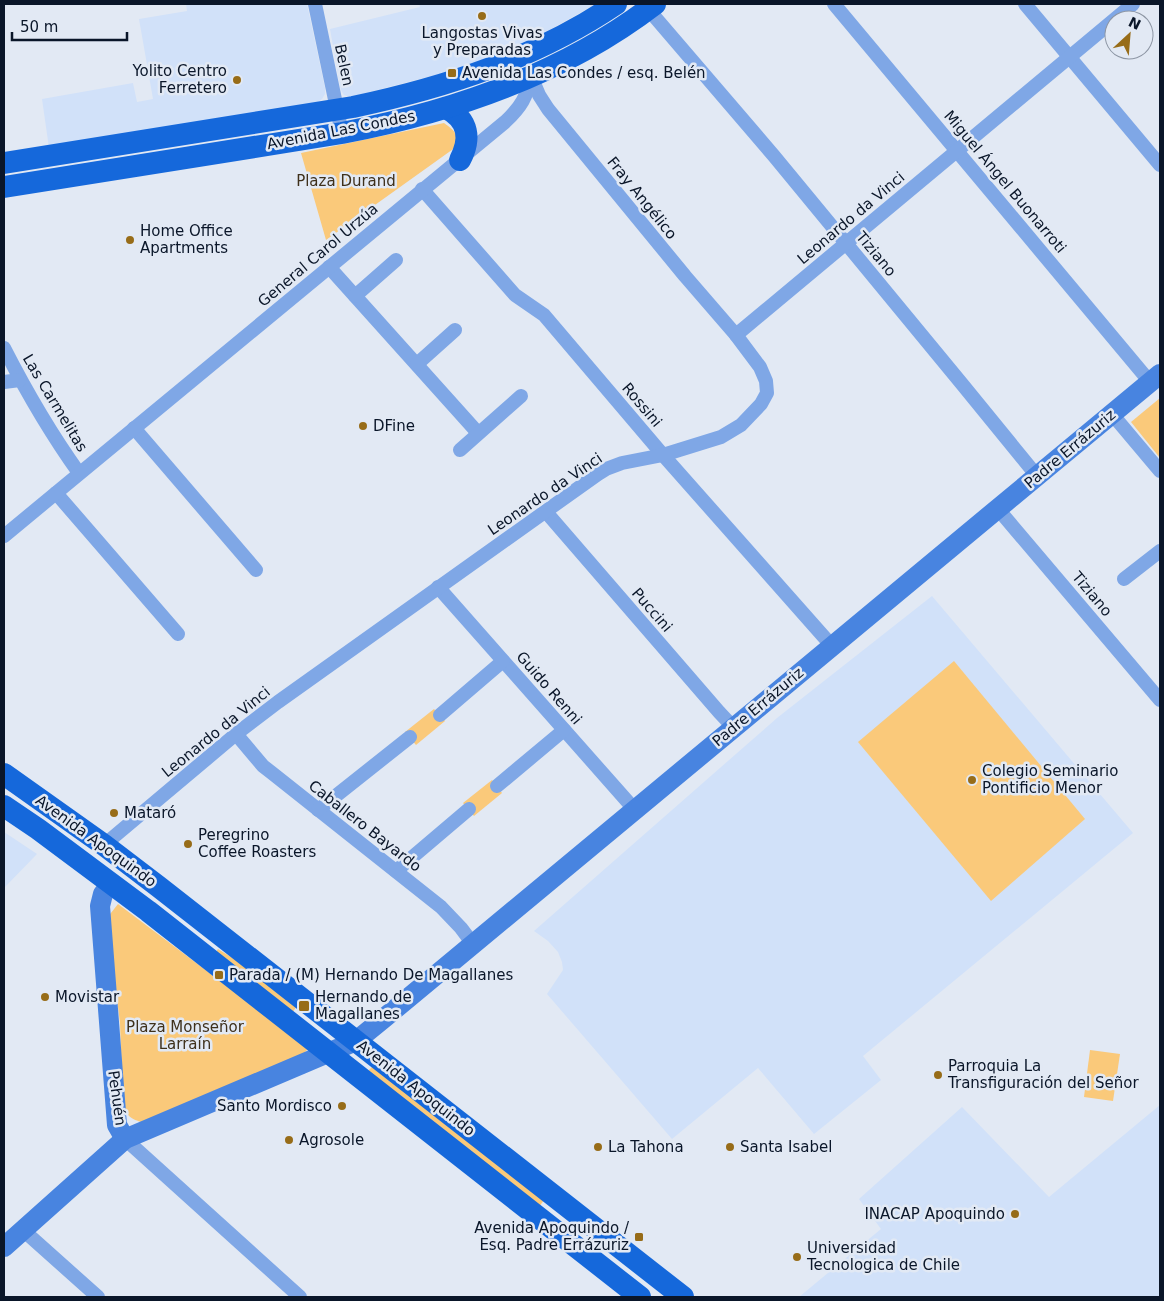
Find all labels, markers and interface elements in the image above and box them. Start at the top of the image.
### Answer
scale bar [12,10,128,42]
marker: Langostas Vivas y Preparadas [476,10,488,22]
north arrow [1104,10,1154,60]
text: N [1126,14,1143,33]
text: 50 m [20,18,58,36]
place label: Langostas Vivas y Preparadas [421,24,543,59]
street label: Belen [331,42,357,88]
place label: Yolito Centro Ferretero [131,62,227,97]
place label: Avenida Las Condes / esq. Belén [462,64,706,82]
marker: Avenida Las Condes / esq. Belén [446,67,458,79]
marker: Yolito Centro Ferretero [231,74,243,86]
street label: Miguel Ángel Buonarroti [940,106,1071,257]
street label: Avenida Las Condes [265,107,417,153]
street label: Fray Angélico [603,153,681,243]
street label: Leonardo da Vinci [794,168,908,268]
park label: Plaza Durand [296,172,396,190]
street label: General Carol Urzúa [254,200,382,310]
place label: Home Office Apartments [140,222,233,257]
street label: Tiziano [851,227,900,280]
marker: Home Office Apartments [124,234,136,246]
street label: Las Carmelitas [19,351,91,455]
street label: Rossini [618,379,666,431]
street label: Padre Errázuriz [1021,406,1119,492]
place label: DFine [373,417,415,435]
marker: DFine [357,420,369,432]
street label: Leonardo da Vinci [484,449,606,539]
street label: Tiziano [1067,567,1116,620]
street label: Puccini [628,584,676,636]
street label: Guido Renni [512,648,586,728]
street label: Padre Errázuriz [709,664,807,750]
street label: Leonardo da Vinci [158,683,274,781]
place label: Colegio Seminario Pontificio Menor [982,762,1118,797]
marker: Colegio Seminario Pontificio Menor [966,774,978,786]
street label: Caballero Bayardo [305,776,425,876]
street label: Avenida Apoquindo [32,791,160,891]
place label: Mataró [124,804,176,822]
marker: Mataró [108,807,120,819]
place label: Peregrino Coffee Roasters [198,826,316,861]
marker: Peregrino Coffee Roasters [182,838,194,850]
place label: Parada / (M) Hernando De Magallanes [229,966,513,984]
marker: Parada / (M) Hernando De Magallanes [213,969,225,981]
place label: Movistar [55,988,120,1006]
place label: Hernando de Magallanes [315,988,412,1023]
marker: Movistar [39,991,51,1003]
marker: Hernando de Magallanes [297,999,311,1013]
park label: Plaza Monseñor Larraín [126,1018,245,1053]
street label: Avenida Apoquindo [353,1036,479,1140]
place label: Parroquia La Transfiguración del Señor [947,1057,1139,1092]
street label: Pehuén [104,1069,130,1127]
marker: Parroquia La Transfiguración del Señor [932,1069,944,1081]
place label: Santo Mordisco [217,1097,332,1115]
marker: Santo Mordisco [336,1100,348,1112]
place label: Agrosole [299,1131,364,1149]
marker: Agrosole [283,1134,295,1146]
place label: La Tahona [608,1138,684,1156]
place label: Santa Isabel [740,1138,832,1156]
marker: La Tahona [592,1141,604,1153]
marker: Santa Isabel [724,1141,736,1153]
place label: INACAP Apoquindo [864,1205,1005,1223]
marker: INACAP Apoquindo [1009,1208,1021,1220]
place label: Avenida Apoquindo / Esq. Padre Errázuriz [474,1219,630,1254]
marker: Avenida Apoquindo / Esq. Padre Errázuriz [633,1231,645,1243]
place label: Universidad Tecnologica de Chile [806,1239,960,1274]
marker: Universidad Tecnologica de Chile [791,1251,803,1263]

